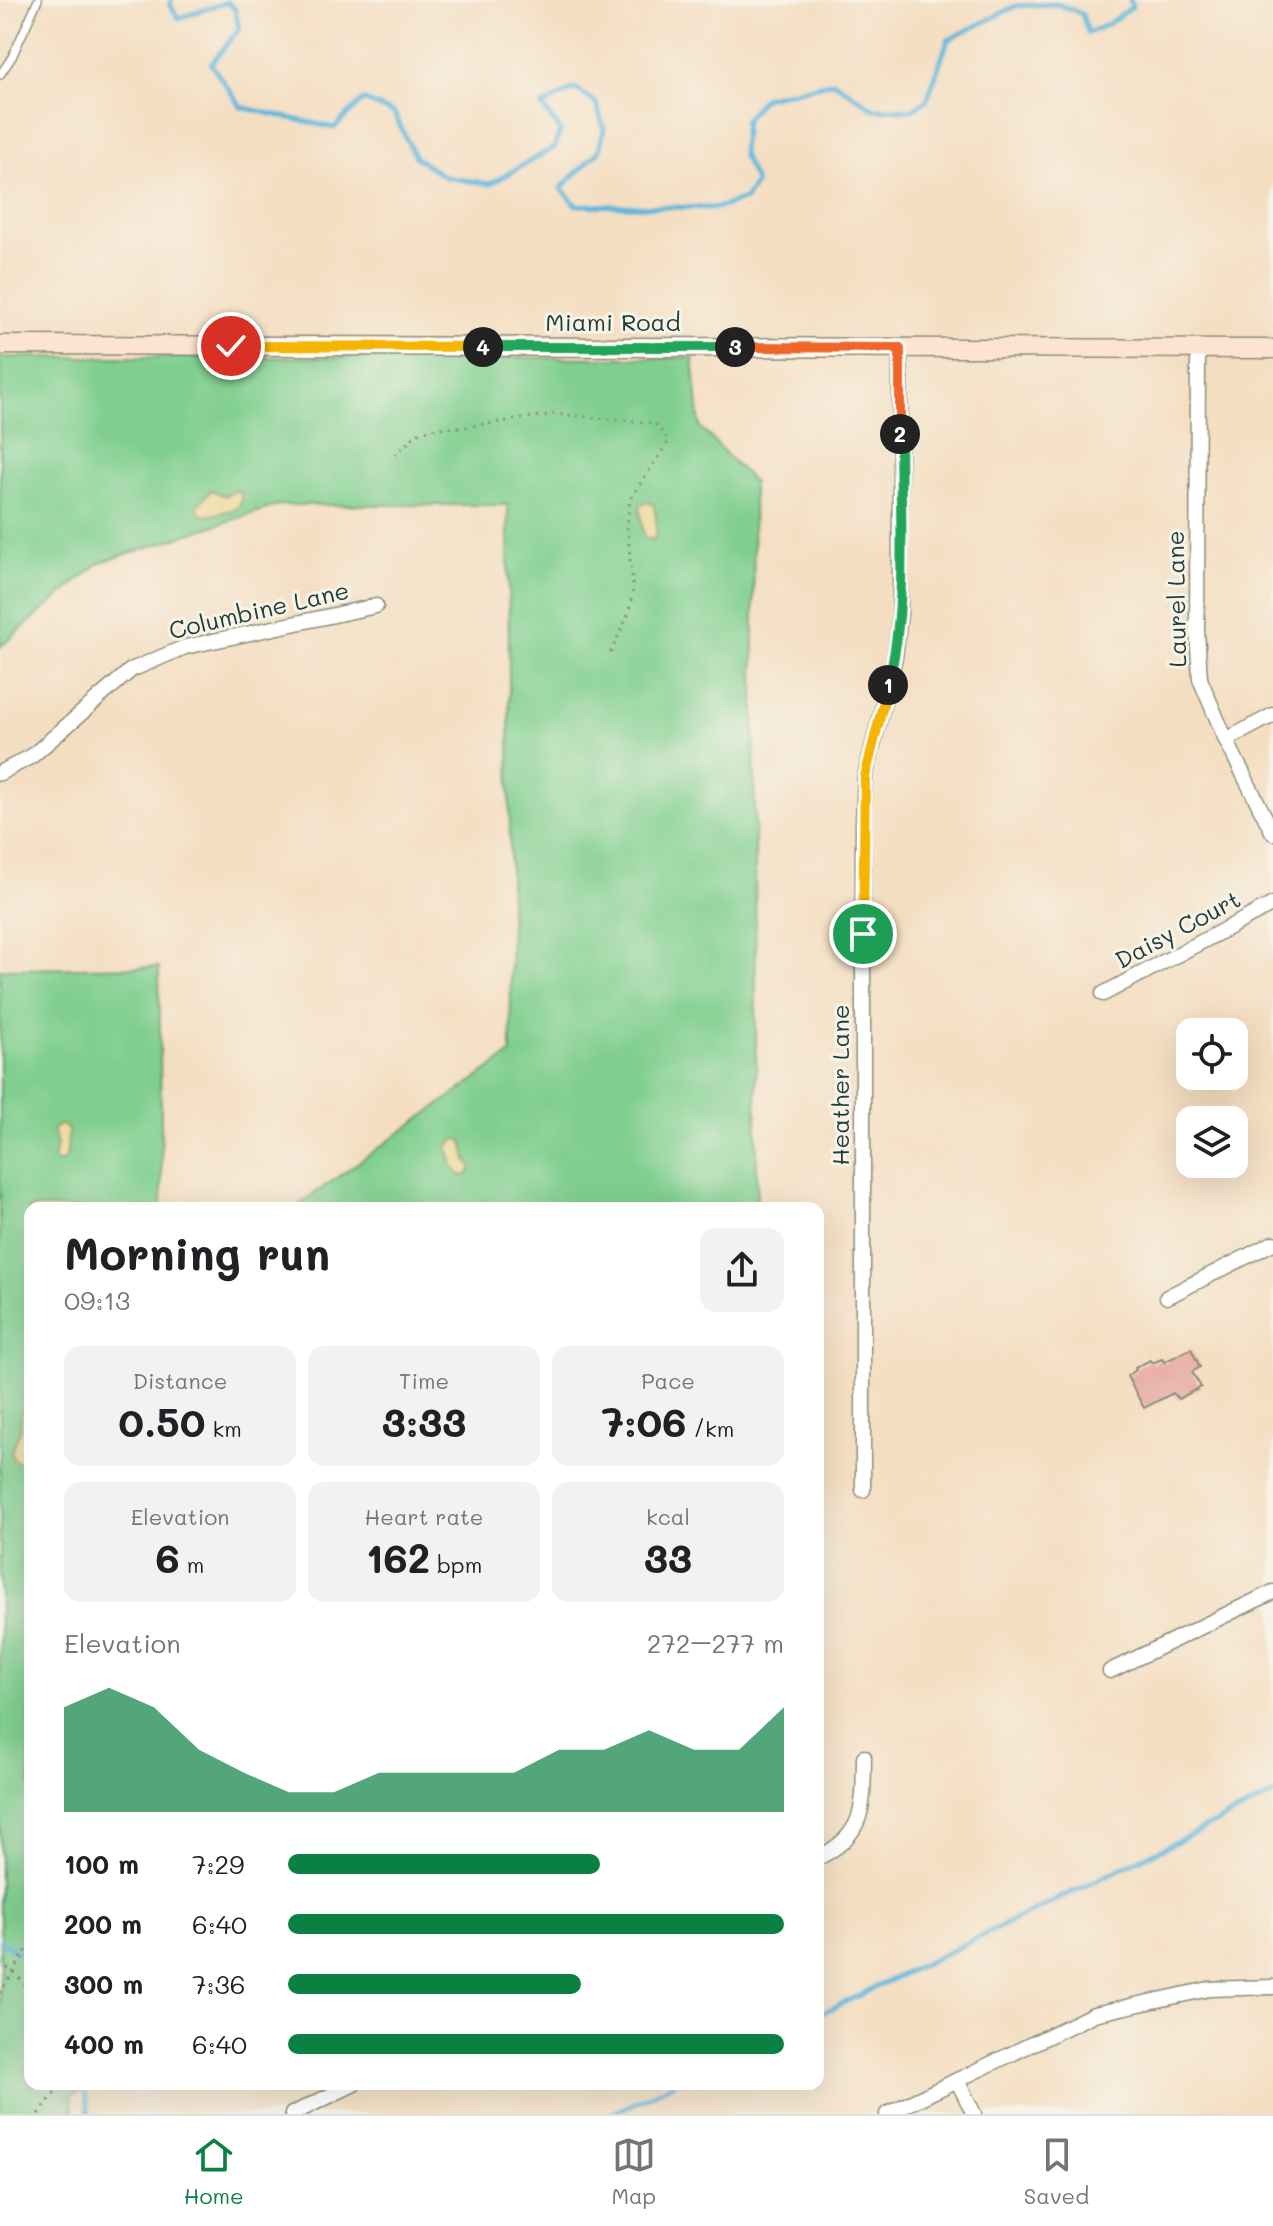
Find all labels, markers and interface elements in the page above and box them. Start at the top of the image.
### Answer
street label: Miami Road [545,306,681,337]
pin [197,312,265,380]
icon: check [209,324,253,368]
pin: 4 [463,327,503,367]
pin: 3 [715,327,755,367]
text: 4 [476,332,490,361]
text: 3 [728,332,742,361]
pin: 2 [880,414,920,454]
text: 2 [894,419,906,448]
street label: Laurel Lane [1159,530,1192,668]
street label: Columbine Lane [166,574,352,645]
pin: 1 [868,665,908,705]
text: 1 [883,670,893,699]
street label: Daisy Court [1109,883,1245,975]
pin [829,900,897,968]
icon: arrive [841,912,885,956]
street label: Heather Lane [824,1004,855,1166]
map controls [1176,1018,1248,1178]
button: locate [1176,1018,1248,1090]
button: layers [1176,1106,1248,1178]
text: Morning run [64,1224,330,1281]
button: share [700,1228,784,1312]
text: 09:13 [64,1283,130,1317]
text: Distance [133,1366,227,1395]
text: Time [399,1366,449,1395]
text: Pace [641,1366,695,1395]
text: 0.50 [118,1395,205,1447]
text: 3:33 [382,1395,466,1447]
text: 7:06 [602,1395,687,1447]
text: km [205,1414,242,1443]
text: /km [687,1414,734,1443]
text: Elevation [131,1502,229,1531]
text: Heart rate [365,1502,483,1531]
text: kcal [646,1502,690,1531]
text: 6 [156,1531,180,1583]
text: 162 [366,1531,430,1583]
text: 33 [644,1531,692,1583]
text: m [180,1550,204,1579]
text: bpm [430,1550,482,1579]
text: Elevation [64,1626,181,1660]
text: 272–277 m [647,1626,784,1660]
text: 100 m [64,1847,139,1881]
text: 7:29 [192,1847,244,1881]
text: 200 m [64,1907,142,1941]
text: 6:40 [192,1907,247,1941]
text: 300 m [64,1967,143,2001]
text: 7:36 [192,1967,245,2001]
text: 400 m [64,2027,144,2061]
text: 6:40 [192,2027,247,2061]
tab: Home [184,2133,244,2210]
tab: Map [611,2133,656,2210]
tab: Saved [1024,2133,1089,2210]

